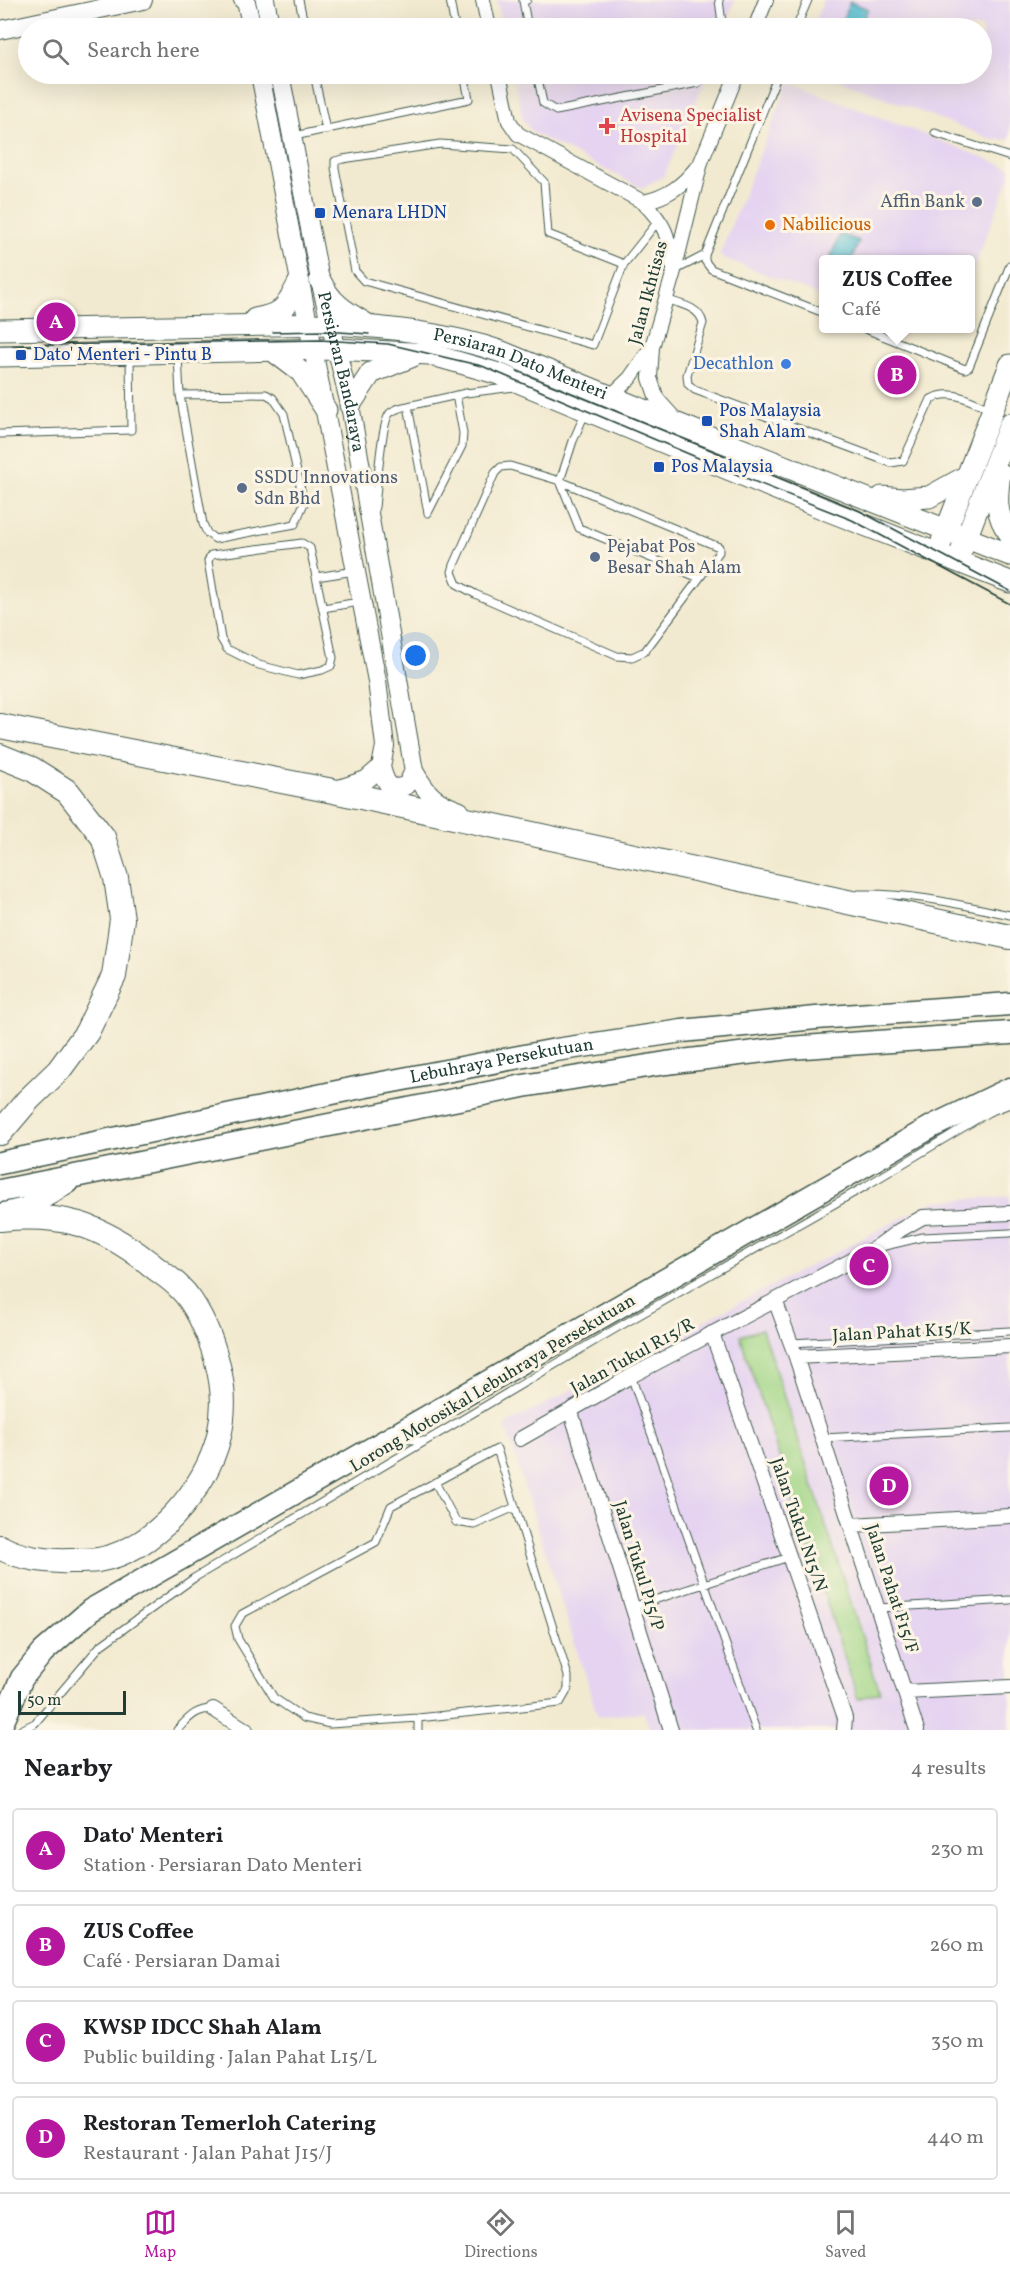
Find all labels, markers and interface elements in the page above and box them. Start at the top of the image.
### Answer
search box [18,18,992,84]
icon: search [39,35,72,68]
text: Search here [87,36,200,67]
place label: Avisena Specialist Hospital [620,104,762,150]
marker: Avisena Specialist Hospital [598,117,616,135]
place label: Affin Bank [880,190,965,215]
marker: Affin Bank [970,195,984,209]
place label: Menara LHDN [332,201,447,226]
marker: Menara LHDN [313,206,327,220]
place label: Nabilicious [782,213,871,238]
marker: Nabilicious [763,218,777,232]
street label: Jalan Ikhtisas [623,238,675,348]
popup [819,255,975,333]
text: ZUS Coffee [842,265,952,296]
street label: Persiaran Bandaraya [311,289,371,454]
text: Café [842,296,881,324]
pin: A [36,300,76,344]
street label: Persiaran Dato Menteri [431,322,611,406]
place label: Dato' Menteri - Pintu B [33,343,212,368]
marker: Dato' Menteri - Pintu B [14,348,28,362]
place label: Decathlon [693,352,774,377]
pin: B [878,352,916,398]
marker: Decathlon [779,357,793,371]
place label: Pos Malaysia Shah Alam [719,399,821,445]
marker: Pos Malaysia Shah Alam [700,414,714,428]
place label: Pos Malaysia [671,455,773,480]
marker: Pos Malaysia [652,460,666,474]
place label: SSDU Innovations Sdn Bhd [254,466,398,512]
marker: SSDU Innovations Sdn Bhd [235,481,249,495]
place label: Pejabat Pos Besar Shah Alam [607,535,742,581]
marker: Pejabat Pos Besar Shah Alam [588,550,602,564]
your location [401,641,430,670]
street label: Lebuhraya Persekutuan [408,1032,595,1090]
pin: C [850,1244,888,1288]
street label: Lorong Motosikal Lebuhraya Persekutuan [346,1288,641,1479]
street label: Jalan Tukul R15/R [566,1312,700,1402]
street label: Jalan Pahat K15/K [832,1317,972,1349]
street label: Jalan Tukul N15/N [763,1454,833,1596]
pin: D [870,1464,908,1508]
street label: Jalan Tukul P15/P [606,1498,670,1634]
street label: Jalan Pahat F15/F [858,1521,924,1657]
scale bar [18,1688,126,1716]
text: 50 m [27,1690,61,1712]
text: Nearby [24,1751,113,1787]
text: 4 results [911,1755,986,1783]
text: Dato' Menteri [83,1821,224,1852]
text: A [38,1836,53,1864]
text: 230 m [930,1836,984,1864]
text: Station · Persiaran Dato Menteri [83,1852,362,1880]
text: ZUS Coffee [83,1917,194,1948]
text: B [39,1932,52,1960]
text: 260 m [929,1932,984,1960]
text: Café · Persiaran Damai [83,1948,280,1976]
text: KWSP IDCC Shah Alam [83,2013,322,2044]
text: C [39,2028,52,2056]
text: 350 m [931,2028,984,2056]
text: Public building · Jalan Pahat L15/L [83,2044,377,2072]
text: Restoran Temerloh Catering [83,2109,376,2140]
text: D [38,2124,53,2152]
text: 440 m [927,2124,984,2152]
text: Restaurant · Jalan Pahat J15/J [83,2140,332,2168]
tab: Map [144,2206,177,2264]
tab: Directions [464,2206,538,2264]
tab: Saved [825,2206,866,2264]

